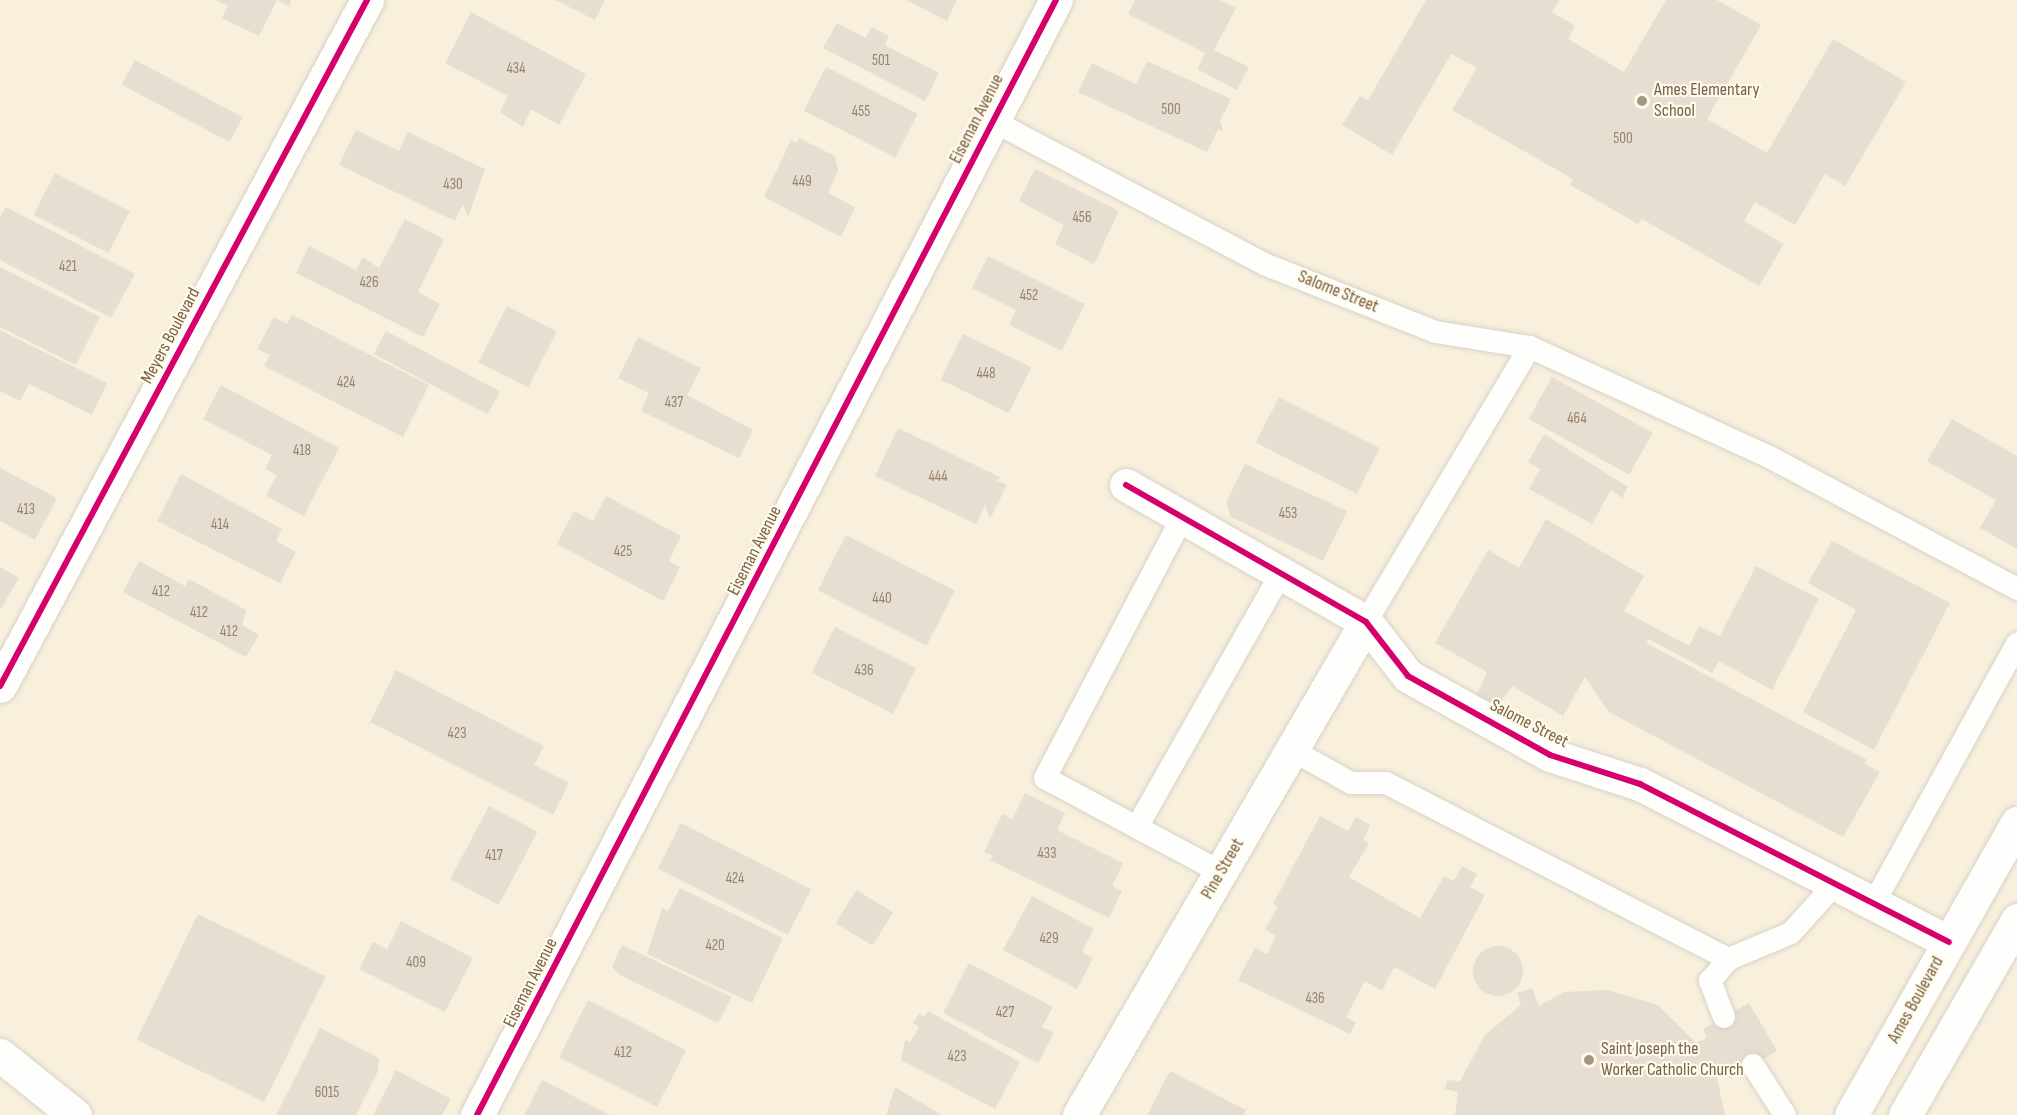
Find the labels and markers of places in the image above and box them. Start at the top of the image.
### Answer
place label: Ames Elementary School [1654,80,1759,122]
marker: Ames Elementary School [1635,94,1649,108]
place label: Saint Joseph the Worker Catholic Church [1601,1039,1744,1082]
marker: Saint Joseph the Worker Catholic Church [1582,1053,1596,1067]

